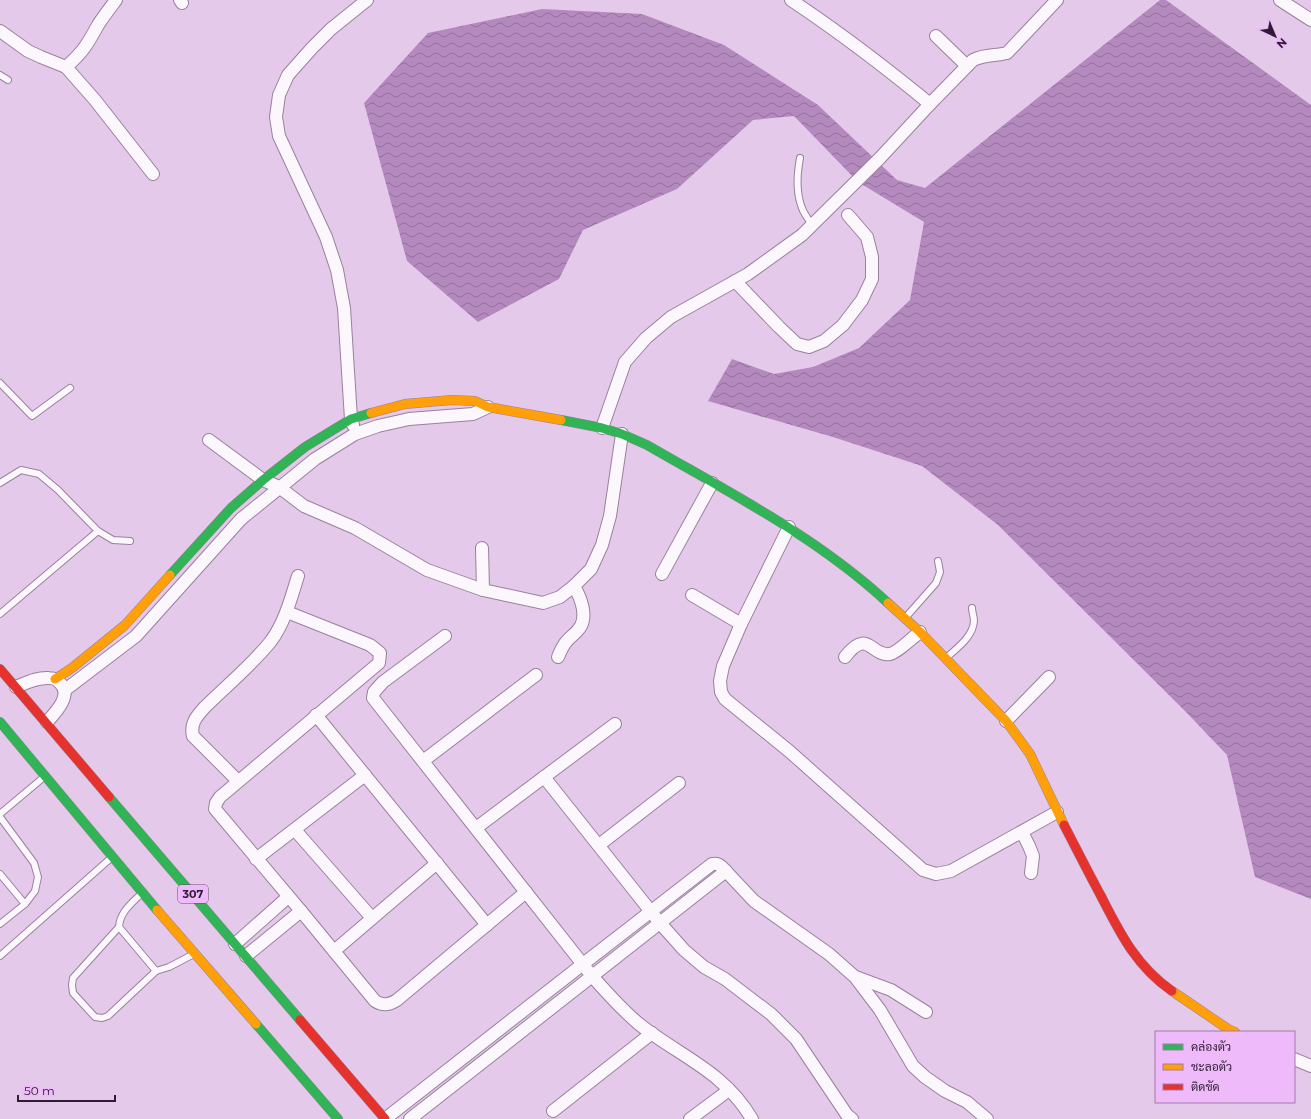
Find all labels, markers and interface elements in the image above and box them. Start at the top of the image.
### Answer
north arrow [1255,16,1295,56]
text: N [1274,35,1290,51]
road number: 307 [178,885,208,903]
legend [1155,1031,1295,1103]
text: คล่องตัว [1191,1039,1231,1054]
text: ชะลอตัว [1191,1059,1232,1074]
scale bar [18,1077,115,1103]
text: ติดขัด [1191,1079,1220,1094]
text: 50 m [24,1083,55,1098]

